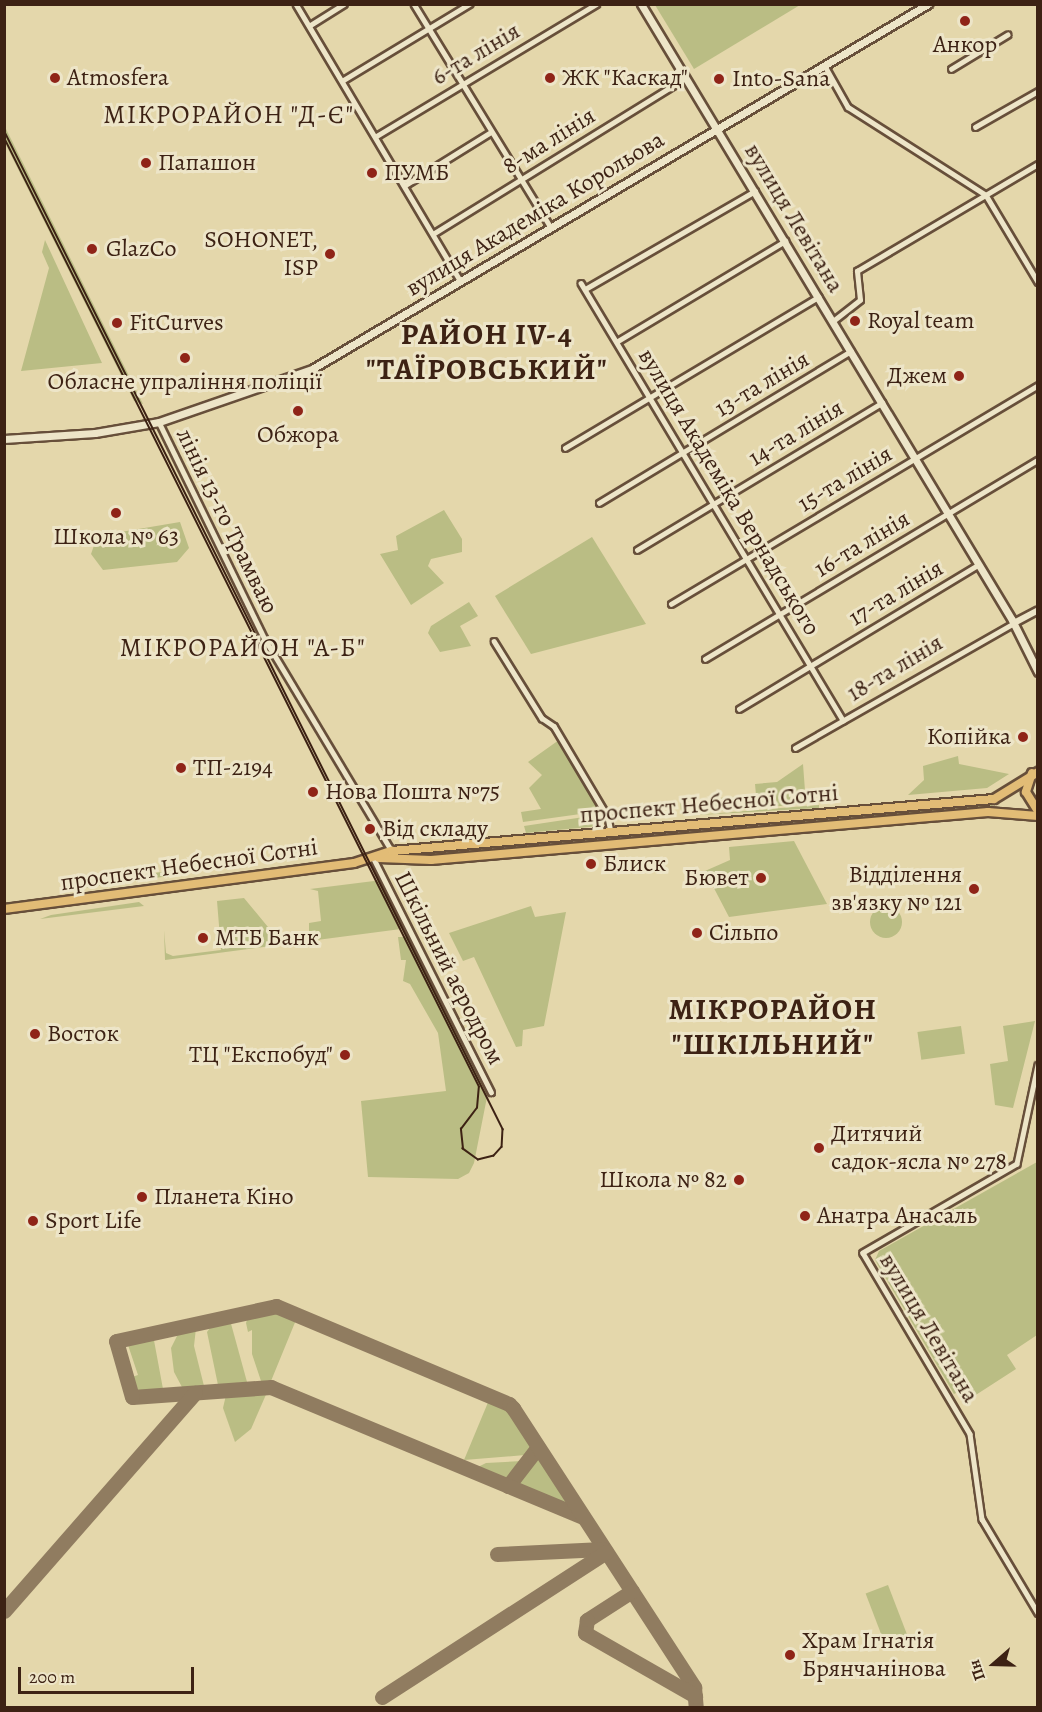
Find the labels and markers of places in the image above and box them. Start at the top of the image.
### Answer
marker: Анкор [958,14,972,28]
place label: Анкор [933,31,997,59]
place label: Atmosfera [67,64,169,92]
place label: ЖК "Каскад" [562,64,688,92]
place label: Into-Sana [732,65,830,93]
marker: Into-Sana [710,70,728,88]
marker: Atmosfera [48,71,62,85]
marker: ЖК "Каскад" [543,71,557,85]
place label: Папашон [158,149,256,177]
marker: Папашон [139,156,153,170]
place label: ПУМБ [384,159,449,187]
marker: ПУМБ [365,166,379,180]
place label: SOHONET, ISP [204,226,318,282]
place label: GlazCo [106,235,176,263]
marker: GlazCo [83,240,101,258]
marker: SOHONET, ISP [323,247,337,261]
place label: Royal team [867,307,974,335]
place label: FitCurves [129,309,224,337]
marker: Royal team [848,314,862,328]
marker: FitCurves [110,316,124,330]
marker: Обласне упраління поліції [178,351,192,365]
place label: Джем [887,362,947,390]
place label: Обласне упраління поліції [48,368,322,396]
marker: Джем [952,369,966,383]
marker: Обжора [291,404,305,418]
place label: Обжора [257,421,339,449]
marker: Школа № 63 [109,506,123,520]
place label: Школа № 63 [53,523,179,551]
place label: Копійка [927,723,1011,751]
marker: Копійка [1016,730,1030,744]
place label: ТП-2194 [193,754,273,782]
marker: ТП-2194 [174,761,188,775]
place label: Нова Пошта №75 [325,778,500,806]
marker: Нова Пошта №75 [306,785,320,799]
place label: Від складу [382,815,488,843]
marker: Від складу [363,822,377,836]
place label: Блиск [603,850,666,878]
marker: Блиск [584,857,598,871]
place label: Відділення зв'язку № 121 [831,861,962,917]
place label: Бювет [684,864,749,892]
marker: Бювет [754,871,768,885]
marker: Відділення зв'язку № 121 [967,882,981,896]
place label: Сільпо [709,919,779,947]
place label: МТБ Банк [215,924,319,952]
marker: Сільпо [690,926,704,940]
marker: МТБ Банк [196,931,210,945]
place label: Восток [47,1020,119,1048]
marker: Восток [28,1027,42,1041]
place label: ТЦ "Експобуд" [188,1041,333,1069]
marker: ТЦ "Експобуд" [338,1048,352,1062]
place label: Дитячий садок-ясла № 278 [831,1120,1007,1176]
marker: Дитячий садок-ясла № 278 [812,1141,826,1155]
place label: Школа № 82 [599,1166,727,1194]
marker: Школа № 82 [732,1173,746,1187]
place label: Планета Кіно [154,1183,294,1211]
marker: Планета Кіно [135,1190,149,1204]
place label: Анатра Анасаль [817,1202,977,1230]
place label: Sport Life [45,1207,141,1235]
marker: Анатра Анасаль [798,1209,812,1223]
marker: Sport Life [26,1214,40,1228]
place label: Храм Ігнатія Брянчанінова [802,1627,946,1683]
marker: Храм Ігнатія Брянчанінова [783,1648,797,1662]

